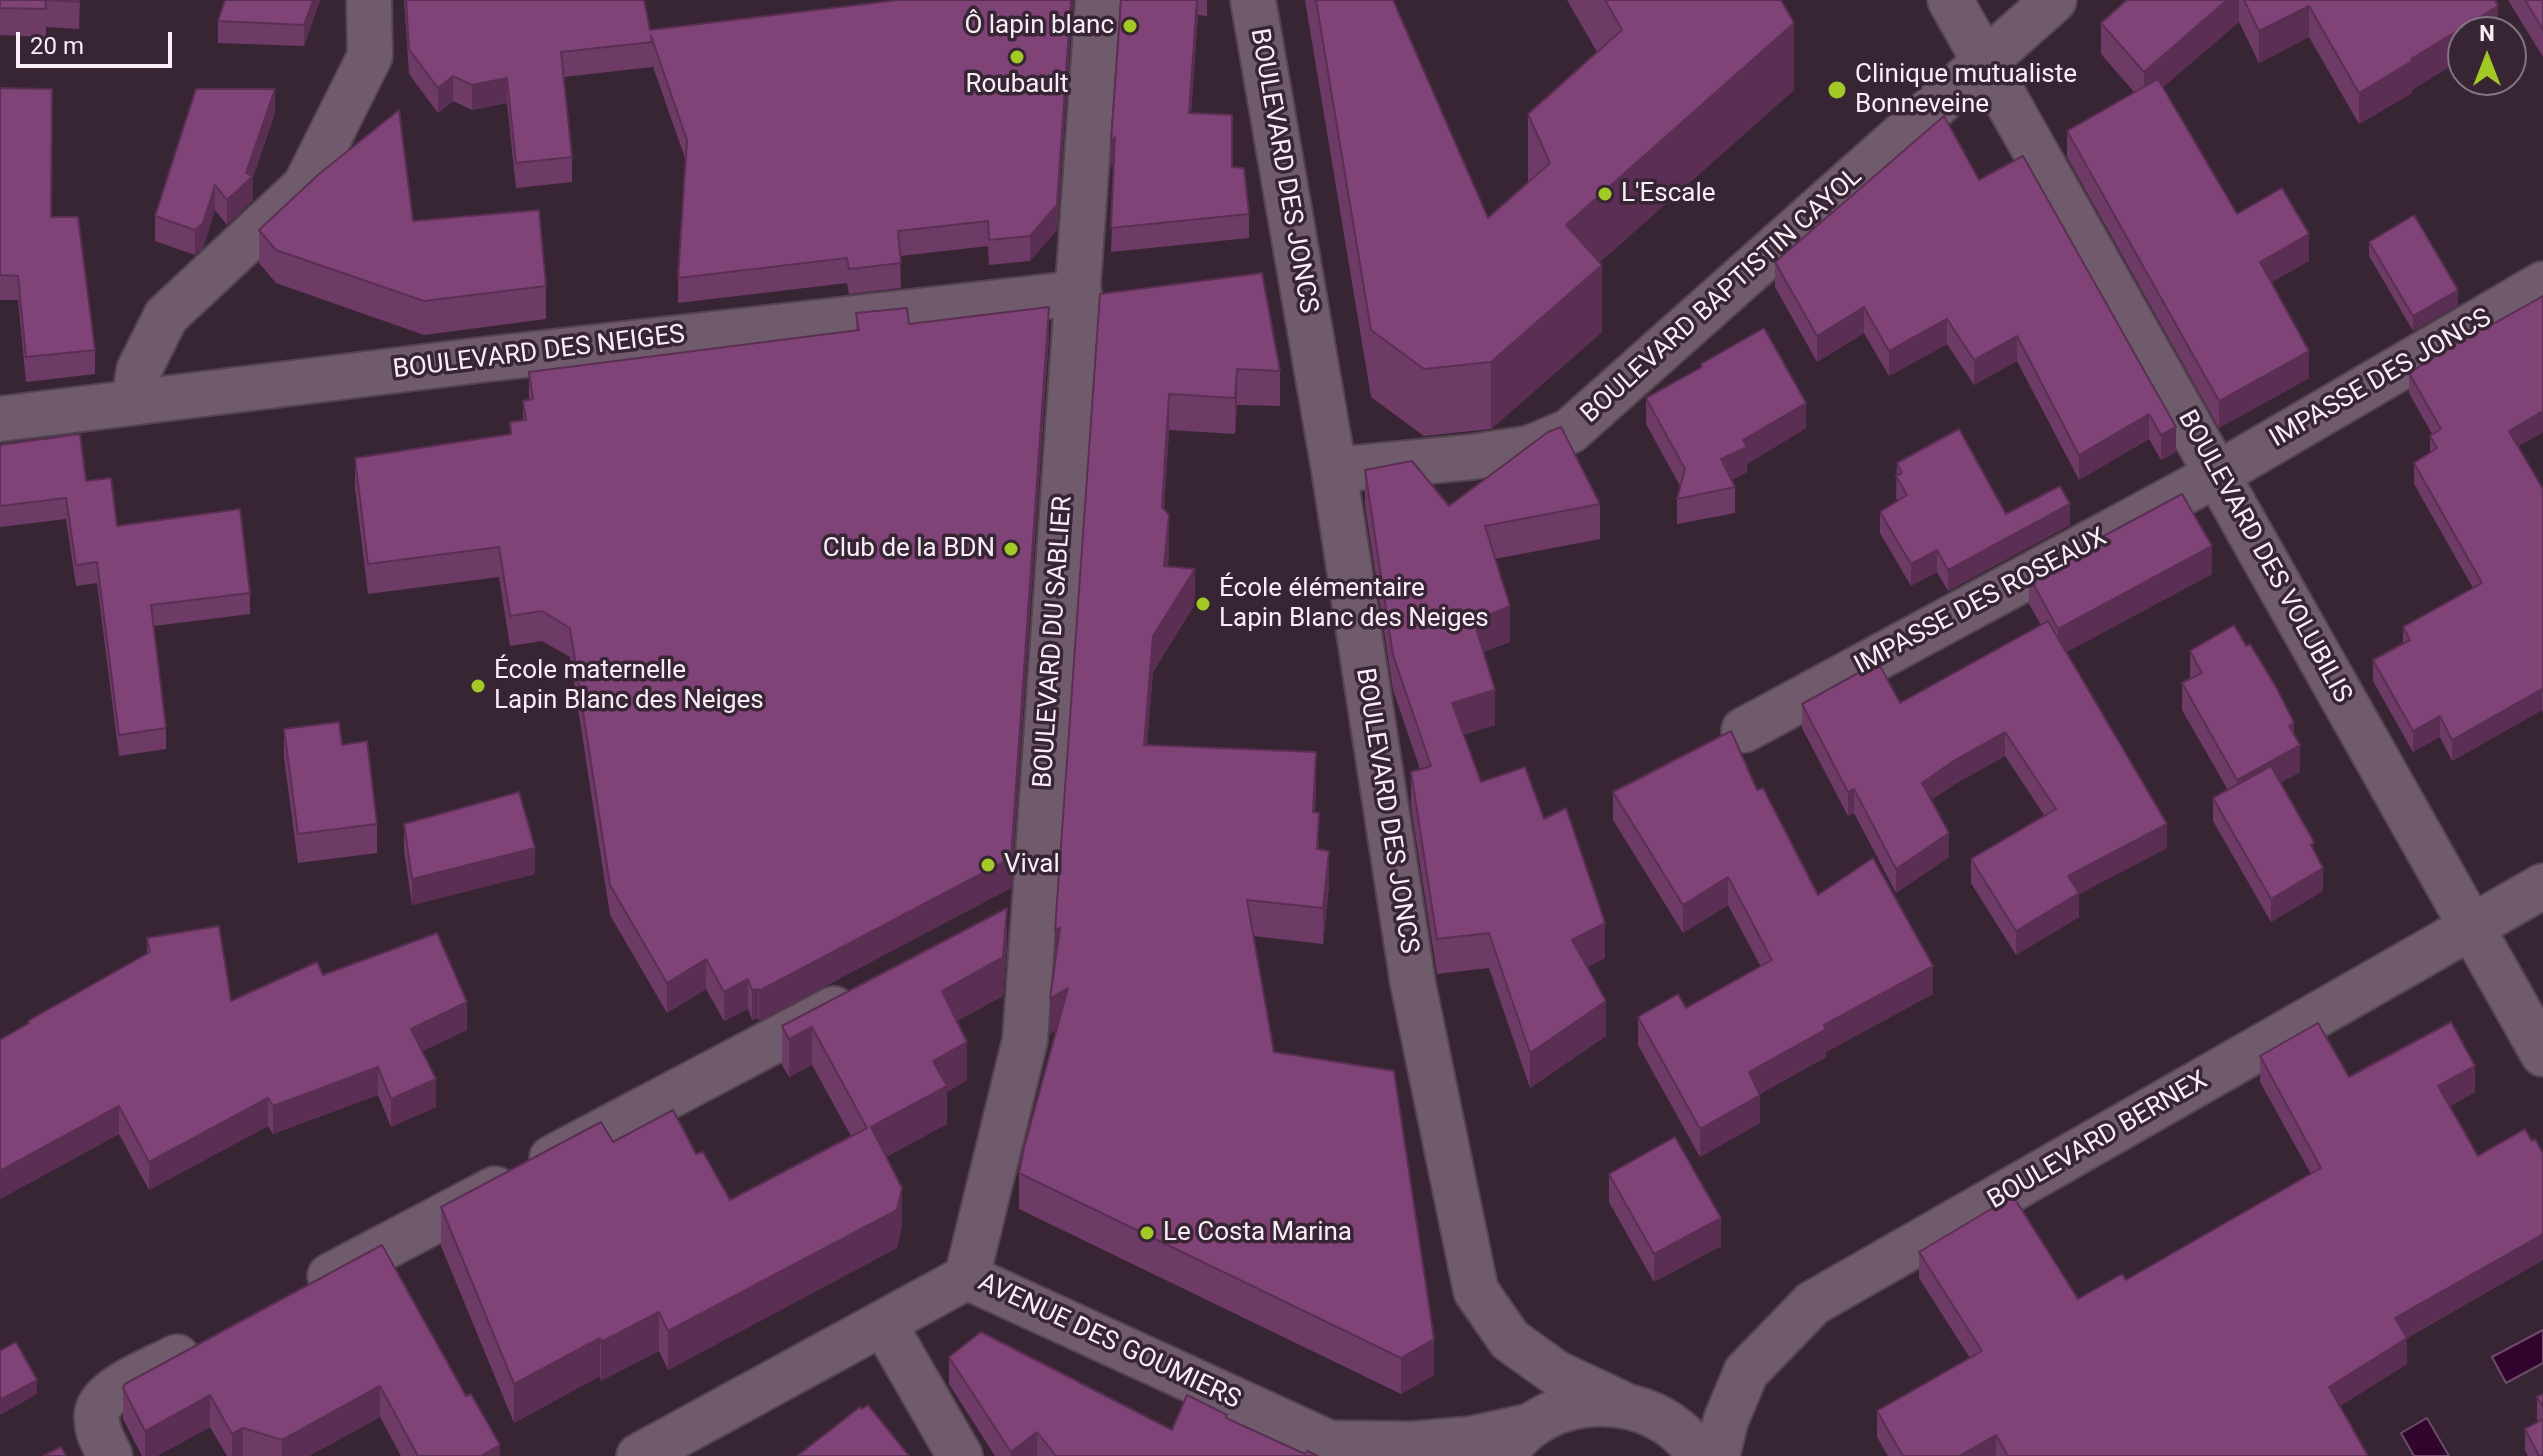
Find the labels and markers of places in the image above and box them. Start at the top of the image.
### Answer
place label: Ô lapin blanc [964,10,1114,42]
marker: Ô lapin blanc [1121,17,1139,35]
marker: Roubault [1008,48,1026,66]
place label: Clinique mutualiste Bonneveine [1855,59,2077,120]
place label: Roubault [965,69,1069,101]
marker: Clinique mutualiste Bonneveine [1826,79,1848,101]
place label: L'Escale [1621,178,1716,210]
marker: L'Escale [1596,185,1614,203]
place label: Club de la BDN [823,533,995,565]
marker: Club de la BDN [1002,540,1020,558]
place label: École élémentaire Lapin Blanc des Neiges [1219,573,1489,634]
marker: École élémentaire Lapin Blanc des Neiges [1194,595,1212,613]
place label: École maternelle Lapin Blanc des Neiges [494,655,764,716]
marker: École maternelle Lapin Blanc des Neiges [469,677,487,695]
place label: Vival [1004,849,1060,881]
marker: Vival [979,856,997,874]
place label: Le Costa Marina [1163,1217,1352,1249]
marker: Le Costa Marina [1138,1224,1156,1242]

